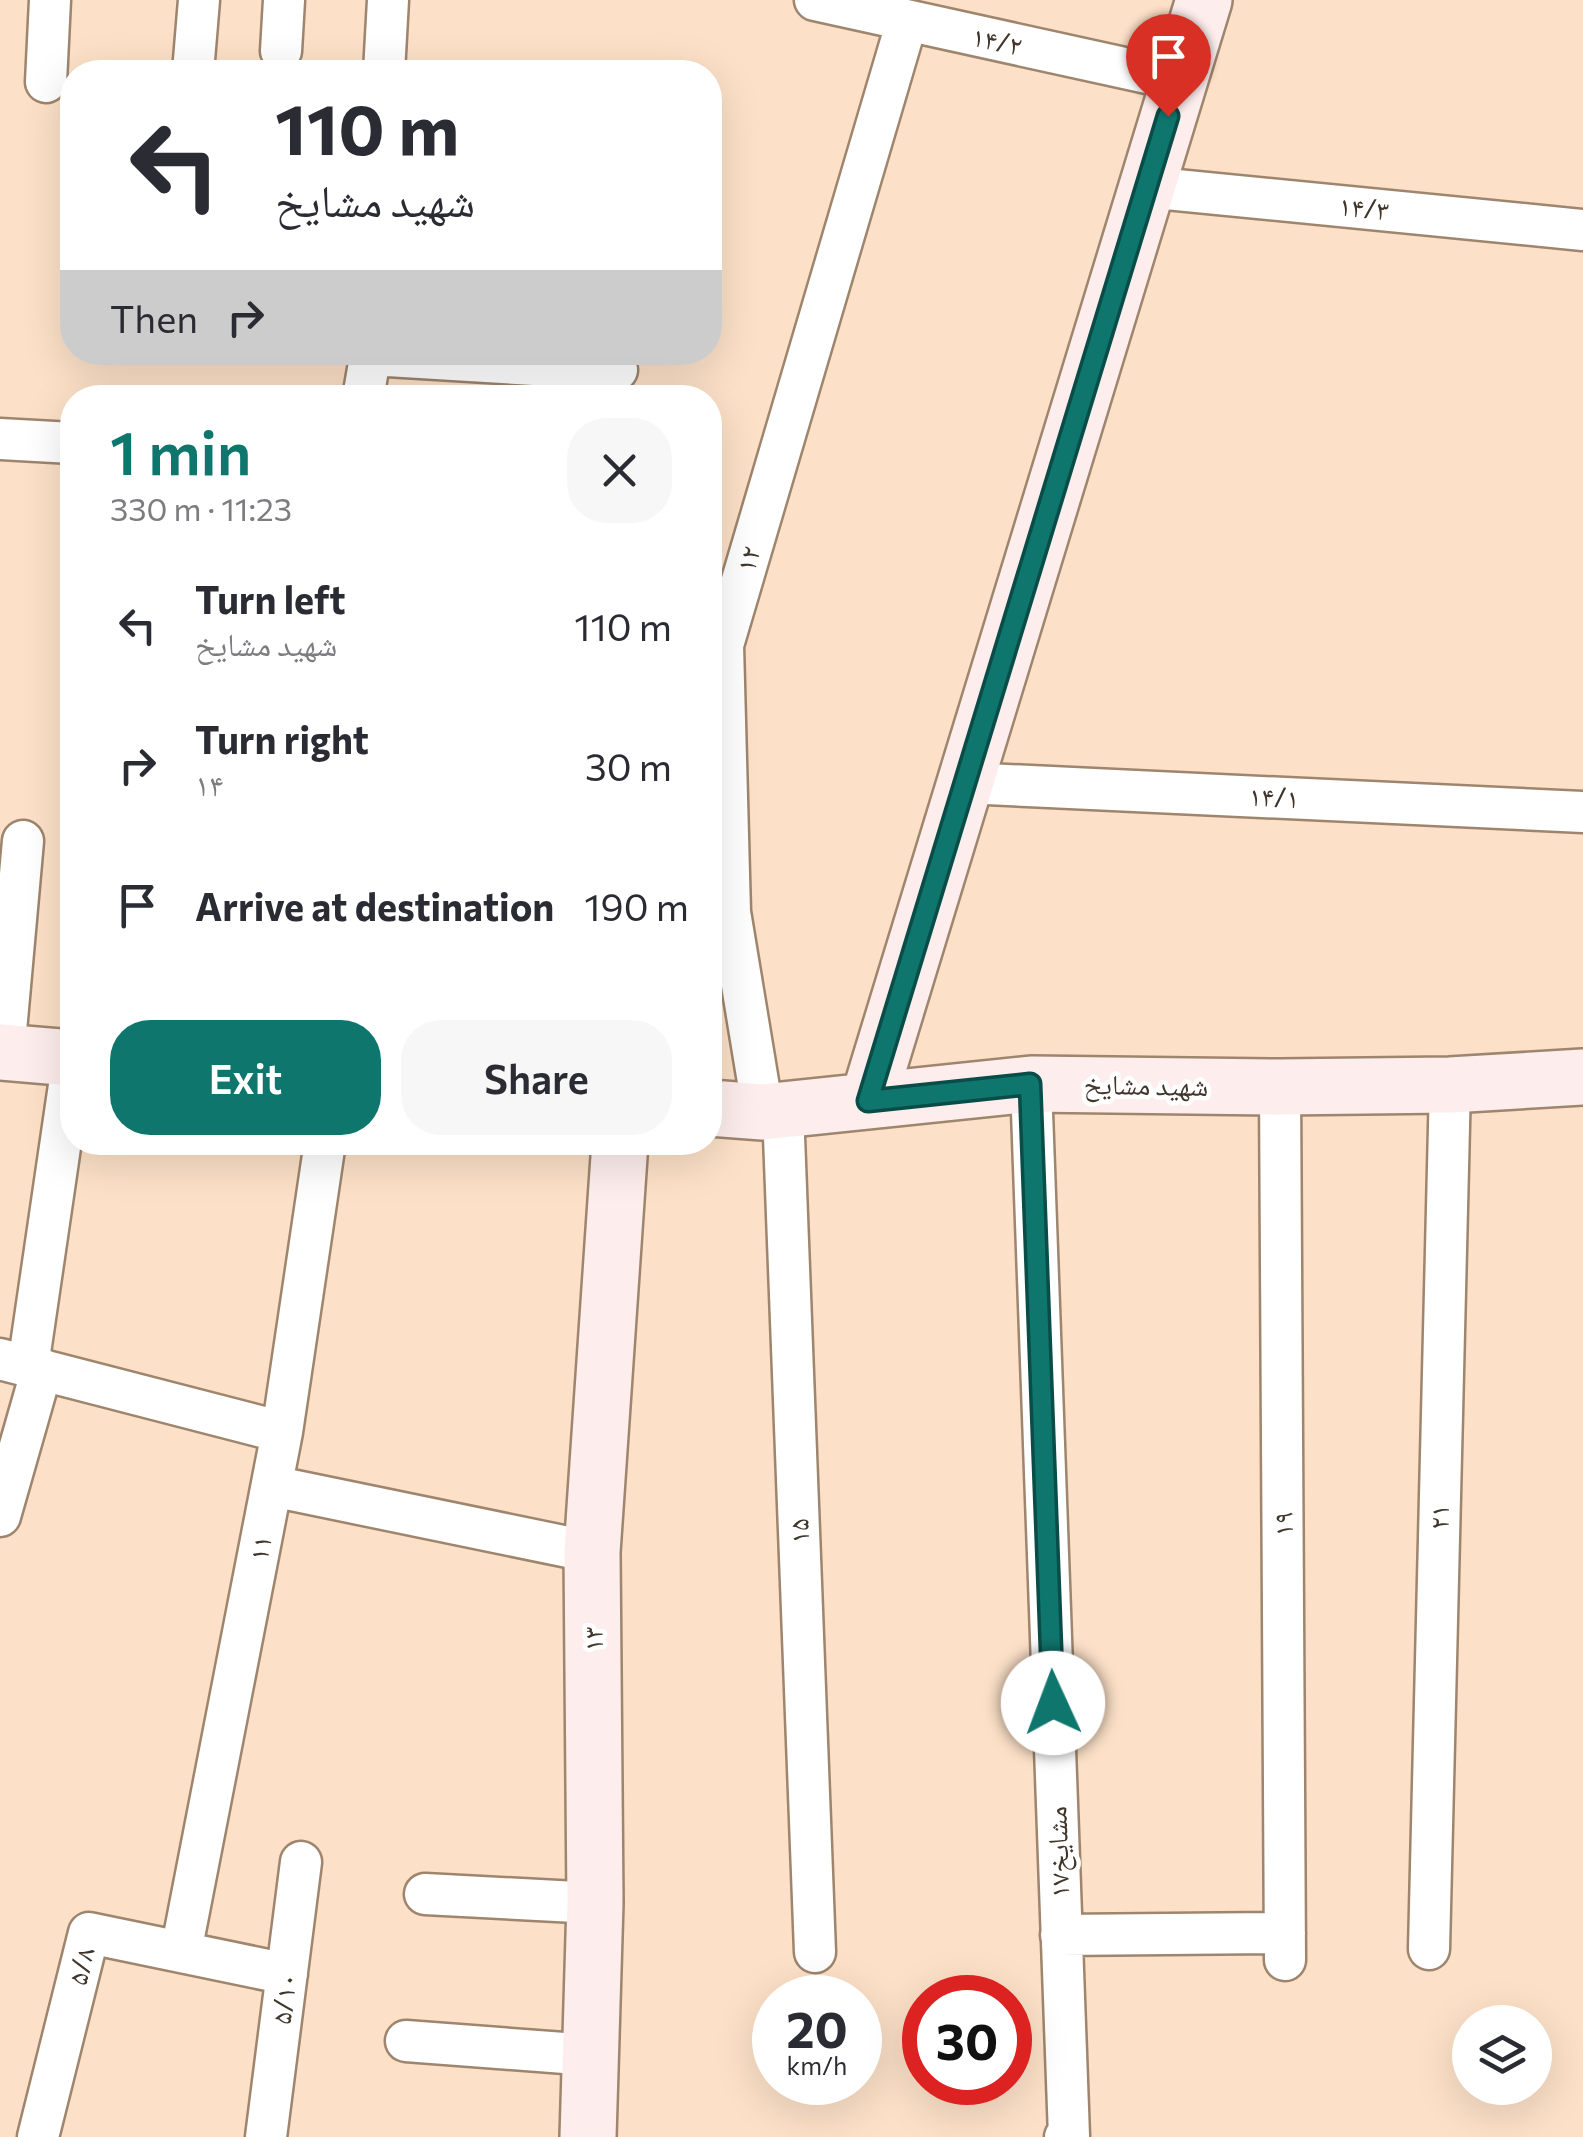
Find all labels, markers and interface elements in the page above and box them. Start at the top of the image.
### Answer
pin [1126,14,1211,117]
street label: ۱۴/۲ [969,18,1025,62]
icon: arrive [1141,29,1196,84]
text: 110 m [275,84,459,169]
icon: left [110,100,240,230]
text: شهید مشایخ [275,171,475,226]
street label: ۱۴/۳ [1337,187,1391,227]
icon: right [218,290,273,345]
text: Then [110,294,198,341]
text: 1 min [110,414,251,487]
button: close [567,418,672,523]
text: 330 m · 11:23 [110,488,292,528]
street label: ۱۲ [727,542,767,576]
text: Turn left [195,575,346,622]
icon: left [110,598,165,653]
text: 110 m [574,602,672,649]
text: شهید مشایخ [195,623,337,663]
text: Turn right [195,715,369,762]
icon: right [110,738,165,793]
text: 30 m [585,742,672,789]
text: ۱۴ [195,763,224,803]
street label: ۱۴/۱ [1248,778,1300,814]
icon: arrive [110,878,165,933]
text: Arrive at destination [195,882,554,929]
text: 190 m [584,882,689,929]
button: Exit [110,1020,381,1135]
button: Share [401,1020,672,1135]
street label: شهید مشایخ [1083,1066,1209,1104]
street label: ۲۱ [1421,1504,1455,1530]
street label: ۱۹ [1265,1511,1299,1537]
street label: ۱۵ [781,1518,815,1544]
street label: ۱۱ [240,1532,278,1563]
street label: ۱۳ [575,1626,609,1652]
position arrow [1001,1651,1105,1755]
street label: ۱۷مشایخ [1038,1805,1078,1899]
street label: ۵/۸ [59,1943,101,1988]
street label: ۵/۱۰ [263,1972,303,2026]
speed limit sign: 30 [902,1975,1032,2105]
text: 20 [786,1997,848,2058]
map controls [1452,2005,1552,2105]
button: layers [1452,2005,1552,2105]
text: km/h [787,2050,847,2080]

